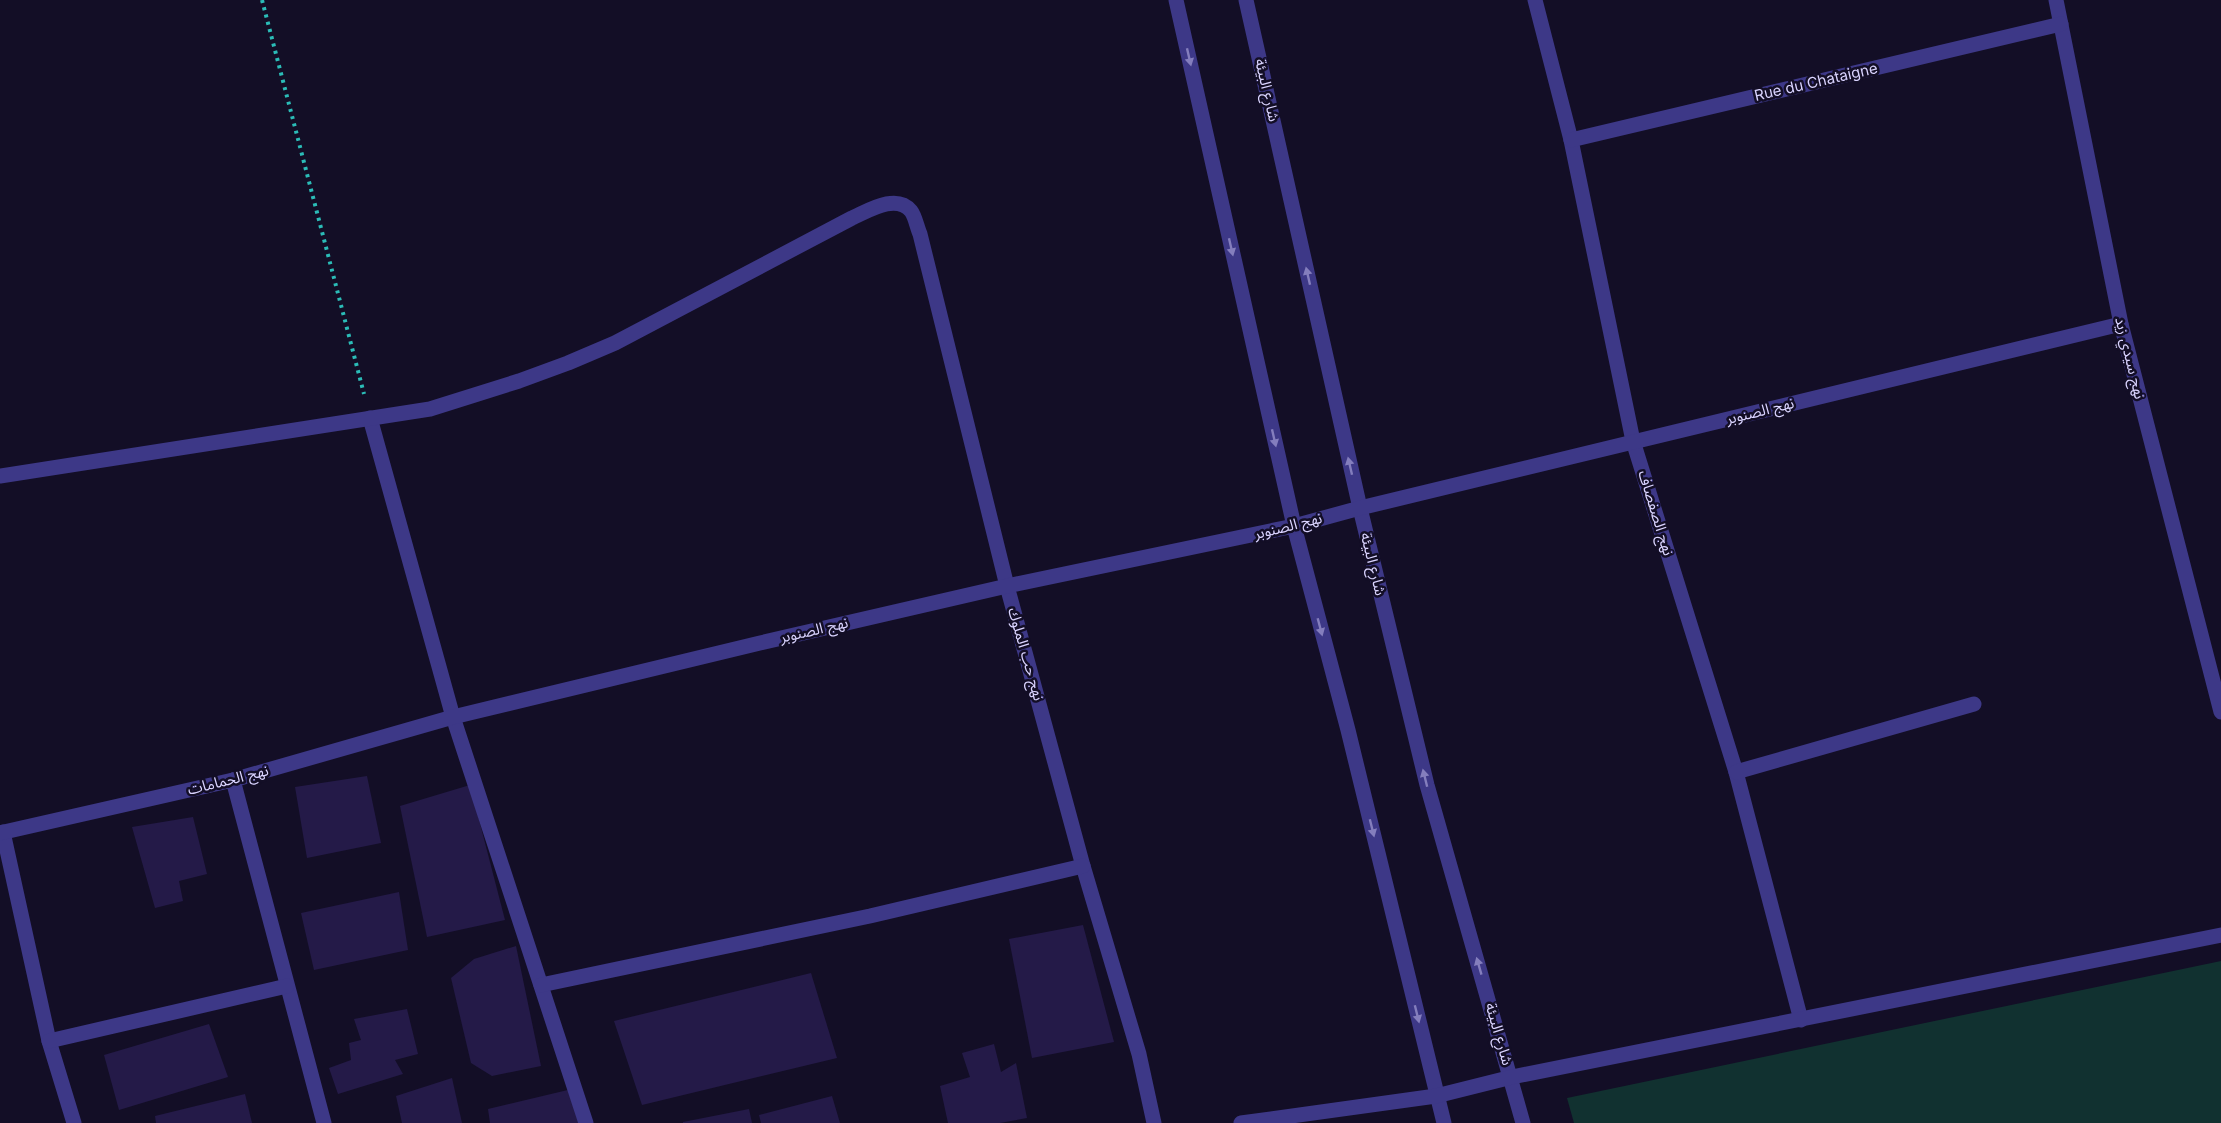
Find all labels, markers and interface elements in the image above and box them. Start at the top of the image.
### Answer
one-way arrow [1184,48,1194,66]
street label: شارع البيئة [1248,57,1284,124]
street label: Rue du Chataigne [1752,58,1879,105]
one-way arrow [1227,238,1237,257]
one-way arrow [1303,266,1312,285]
street label: نهج سيدي زيد [2108,315,2150,402]
street label: نهج الصنوبر [1723,393,1797,431]
one-way arrow [1270,428,1279,447]
one-way arrow [1345,457,1355,475]
street label: نهج الصفصاف [1632,468,1678,559]
street label: نهج الصنوبر [1251,508,1325,546]
street label: شارع البيئة [1354,530,1391,598]
street label: نهج حب الملوك [1001,605,1049,703]
street label: نهج الصنوبر [777,612,851,650]
one-way arrow [1316,618,1326,636]
street label: نهج الحمامات [185,760,271,802]
one-way arrow [1420,769,1430,787]
one-way arrow [1367,819,1377,837]
one-way arrow [1474,956,1483,974]
street label: شارع البيئة [1479,1000,1518,1068]
one-way arrow [1412,1005,1422,1024]

